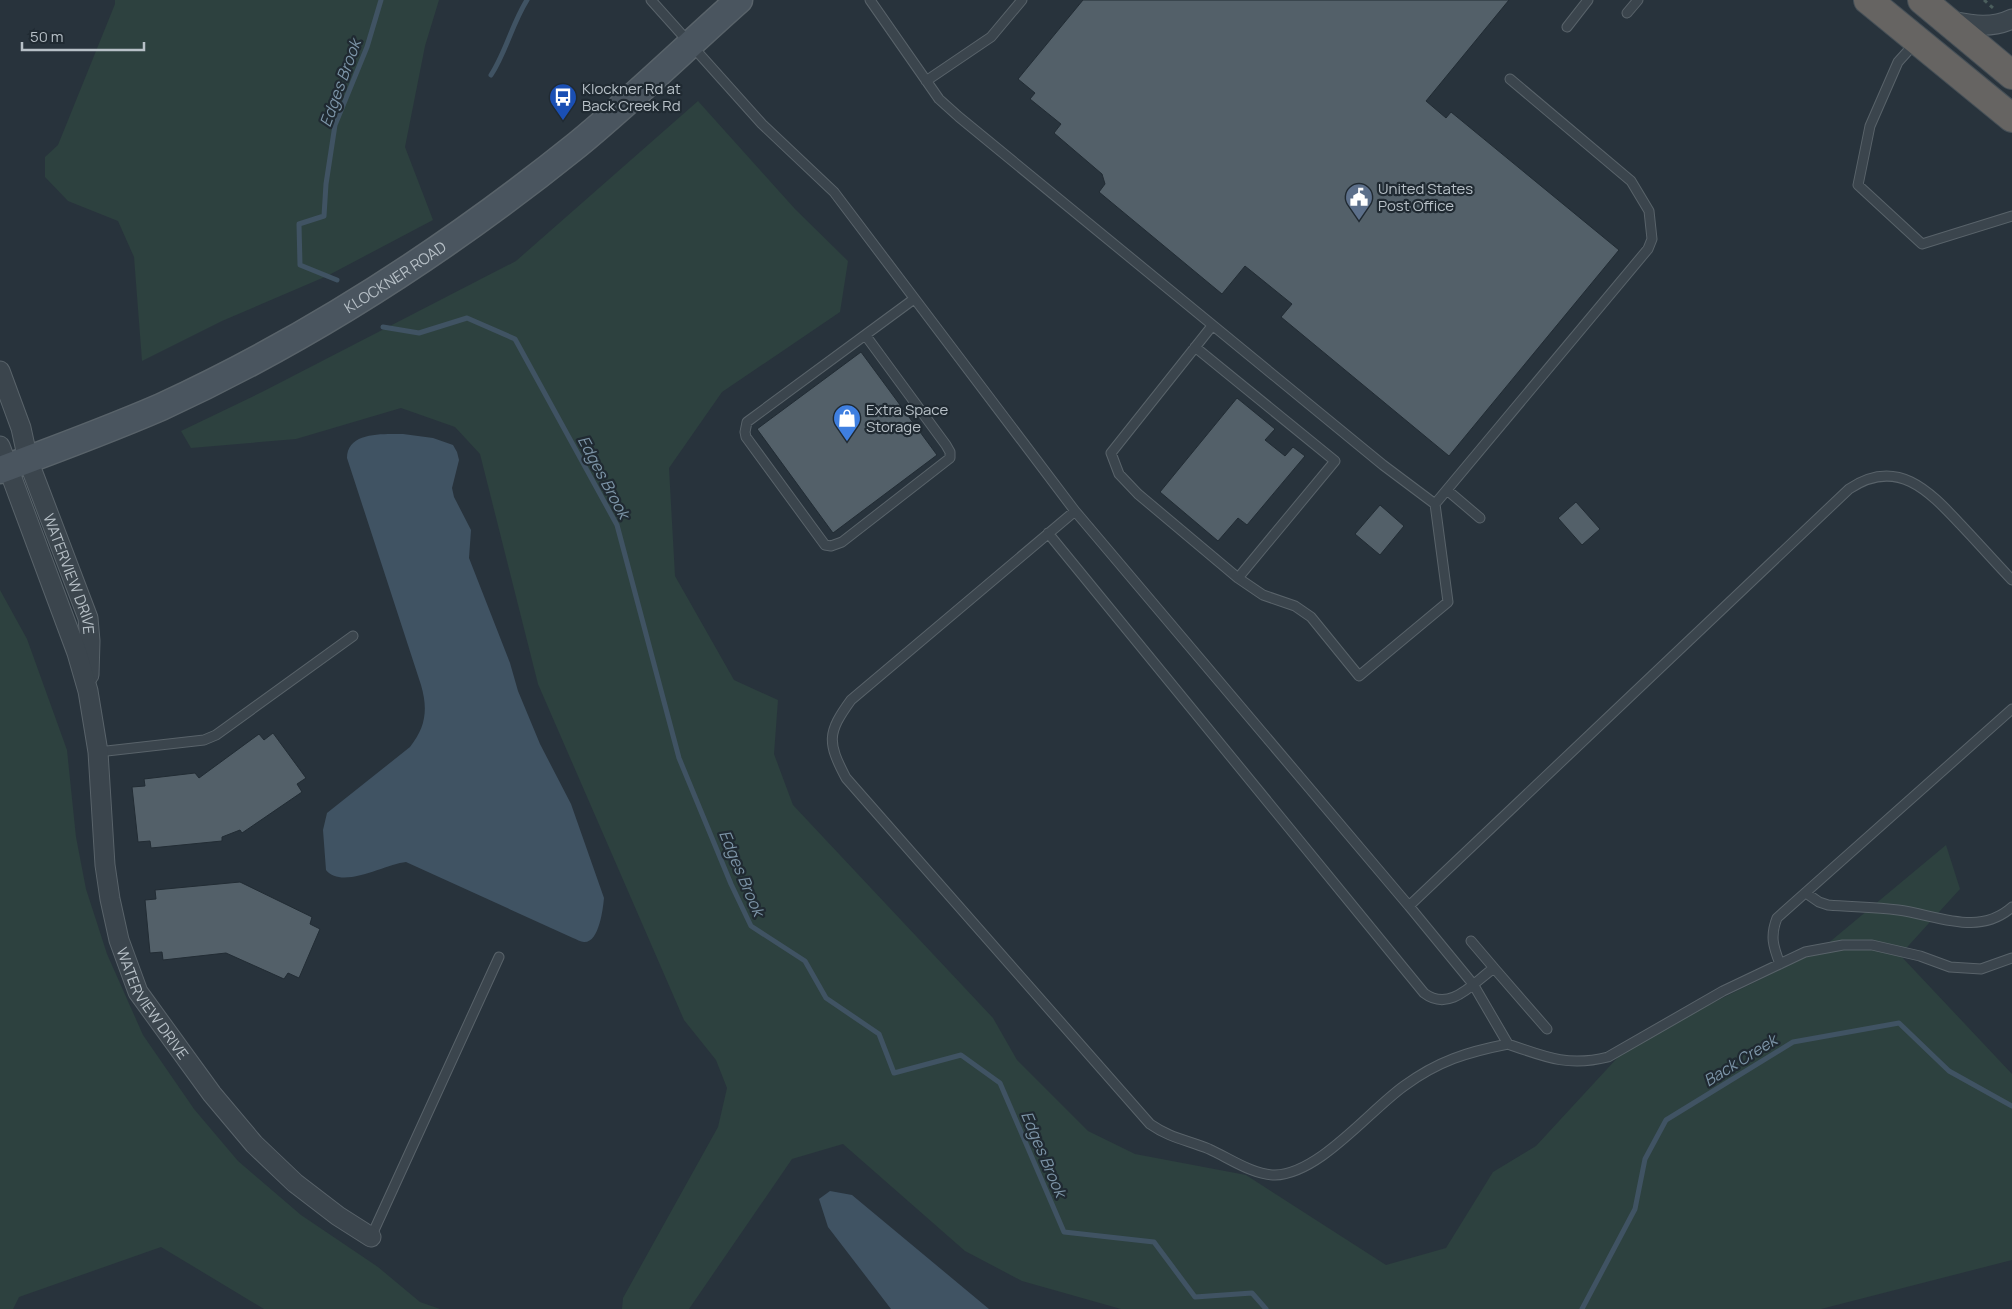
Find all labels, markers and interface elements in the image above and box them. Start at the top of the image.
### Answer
scale bar [22,20,145,52]
text: 50 m [30,26,64,47]
water label: Edges Brook [314,34,367,130]
place label: Klockner Rd at Back Creek Rd [582,78,681,116]
bus stop icon: Klockner Rd at Back Creek Rd [548,82,578,121]
place label: United States Post Office [1378,178,1473,216]
public building icon: United States Post Office [1344,182,1374,221]
street label: KLOCKNER ROAD [340,236,450,317]
place label: Extra Space Storage [866,399,948,437]
shop icon: Extra Space Storage [832,403,862,442]
water label: Edges Brook [573,432,636,524]
street label: WATERVIEW DRIVE [39,510,100,635]
water label: Edges Brook [714,827,771,921]
street label: WATERVIEW DRIVE [112,944,194,1063]
water label: Back Creek [1699,1028,1783,1091]
water label: Edges Brook [1016,1108,1073,1202]

